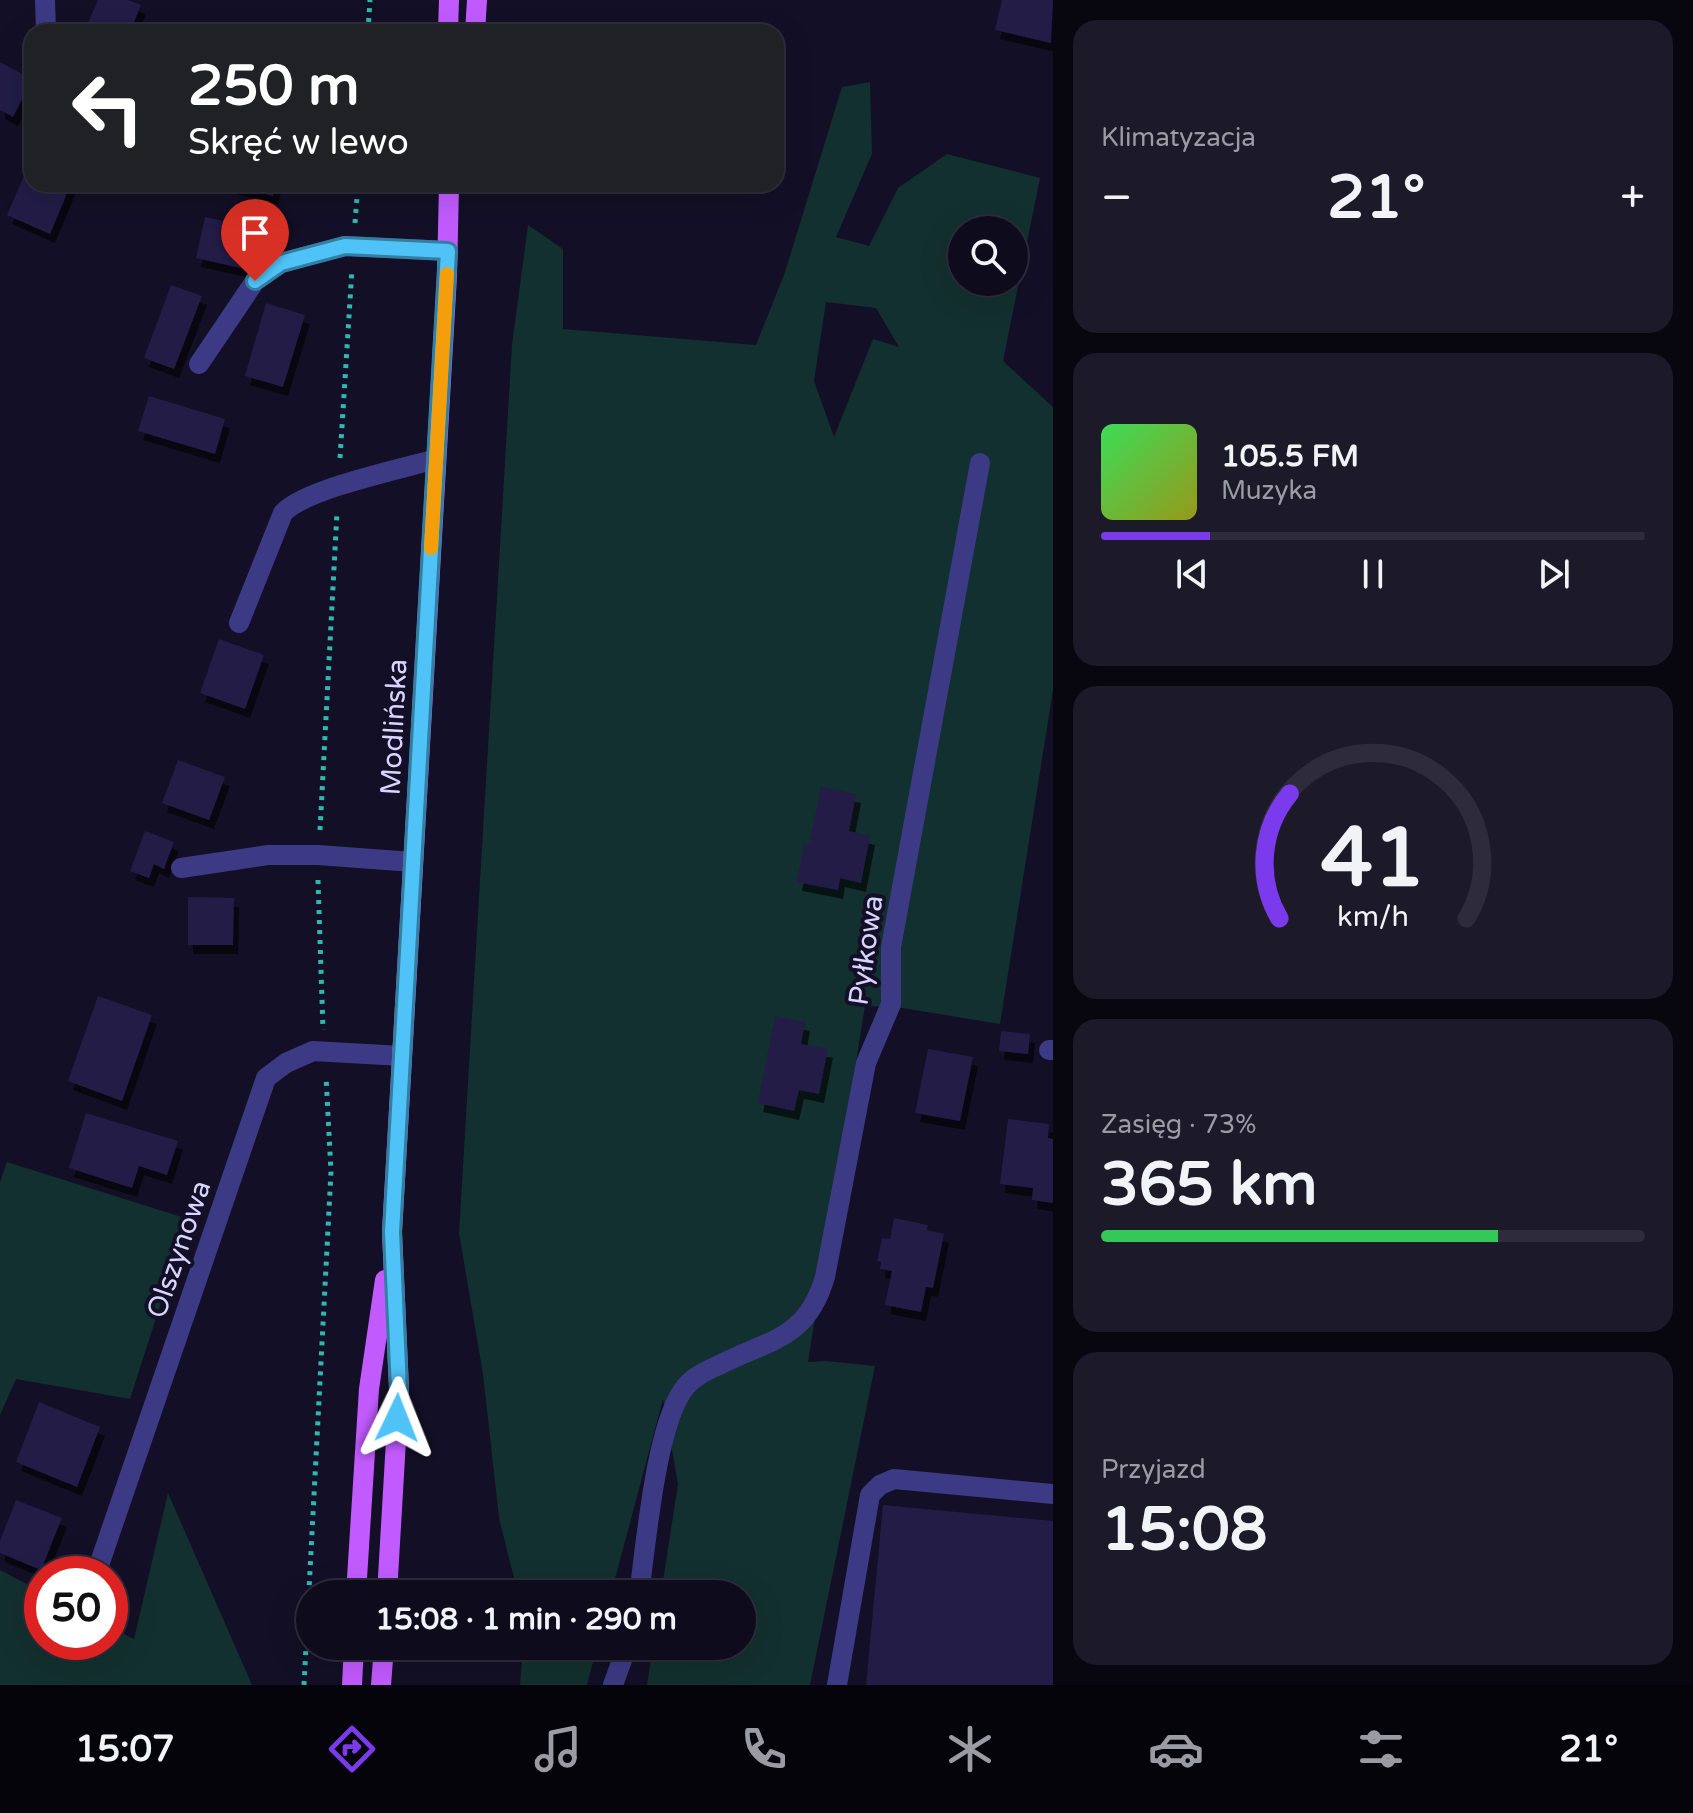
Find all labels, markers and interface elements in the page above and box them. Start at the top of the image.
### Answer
text: 250 m [188,53,359,120]
icon: left [56,56,160,160]
text: Skręć w lewo [188,121,409,164]
text: Klimatyzacja [1101,122,1256,153]
text: 21° [1327,162,1425,234]
text: − [1101,172,1132,225]
text: + [1620,172,1645,225]
pin [221,199,289,281]
icon: arrive [233,211,277,255]
map controls [948,216,1028,296]
button: search [948,216,1028,296]
text: 105.5 FM [1221,438,1359,475]
text: Muzyka [1221,475,1317,506]
icon: previous [1170,552,1214,596]
icon: pause [1351,552,1395,596]
icon: next [1532,552,1576,596]
street label: Modlińska [373,658,415,796]
text: 41 [1321,808,1425,908]
street label: Pyłkowa [841,893,891,1007]
text: km/h [1337,900,1409,934]
text: Zasięg · 73% [1101,1109,1256,1140]
text: 365 km [1101,1149,1317,1221]
street label: Olszynowa [140,1176,218,1323]
position arrow [355,1376,439,1460]
text: Przyjazd [1101,1454,1206,1485]
text: 15:08 [1101,1494,1267,1566]
speed limit sign: 50 [24,1556,128,1660]
text: 15:08 · 1 min · 290 m [375,1601,677,1638]
icon: directions [324,1721,380,1777]
icon: music [530,1721,586,1777]
icon: phone [736,1721,792,1777]
icon: climate [942,1721,998,1777]
icon: car [1148,1721,1204,1777]
icon: filters [1353,1721,1409,1777]
text: 15:07 [75,1728,175,1771]
text: 21° [1559,1728,1618,1771]

